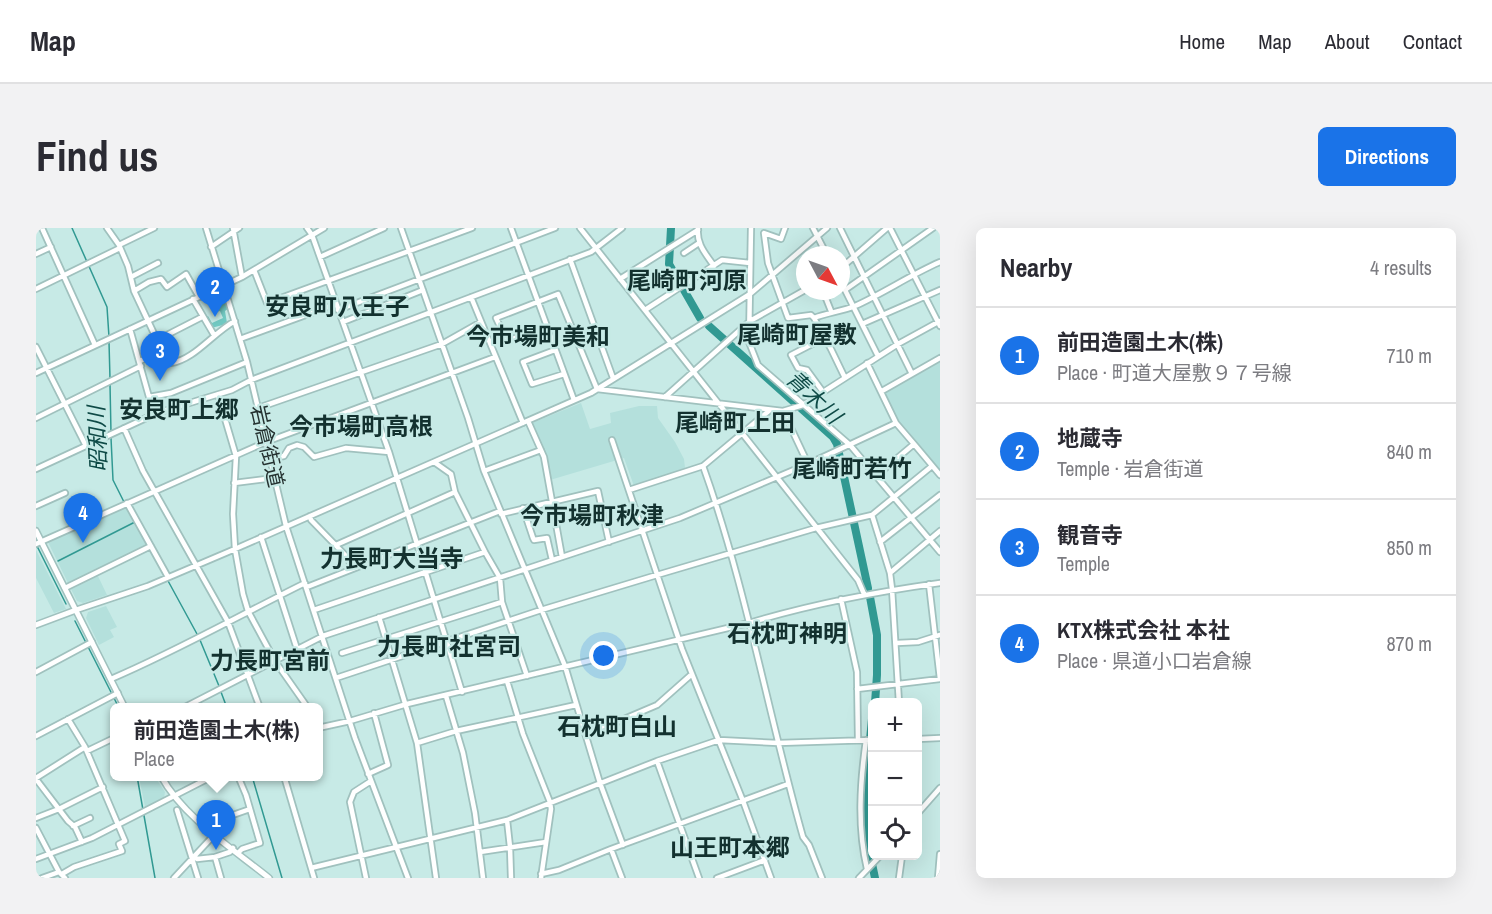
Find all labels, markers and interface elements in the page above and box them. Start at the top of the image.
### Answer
text: Map [30,22,76,60]
text: Home [1179,27,1225,56]
text: Map [1258,27,1292,56]
text: About [1325,27,1370,56]
text: Contact [1403,27,1462,56]
button: Directions [1318,127,1456,186]
text: Find us [36,128,158,184]
north arrow [796,246,850,300]
text: Nearby [1000,250,1072,285]
text: 4 results [1370,254,1432,281]
district label: 尾崎町河原 [627,264,747,296]
pin: 2 [196,268,234,317]
district label: 安良町八王子 [265,290,409,322]
district label: 尾崎町屋敷 [737,318,857,350]
district label: 今市場町美和 [466,320,610,352]
text: 前田造園土木(株) [1057,327,1223,357]
pin: 3 [140,332,180,381]
text: 1 [1015,342,1024,369]
text: 710 m [1386,342,1432,369]
text: Place · 町道大屋敷９７号線 [1057,359,1292,386]
water label: 青木川 [780,364,850,432]
district label: 安良町上郷 [119,393,239,425]
street label: 岩倉街道 [244,402,291,490]
water label: 昭和川 [81,404,113,473]
district label: 尾崎町上田 [675,406,795,438]
district label: 今市場町高根 [289,410,433,442]
text: 地蔵寺 [1057,423,1123,453]
text: 2 [1015,438,1024,465]
text: 840 m [1386,438,1432,465]
district label: 尾崎町若竹 [792,452,912,484]
text: Temple · 岩倉街道 [1057,455,1204,482]
pin: 4 [64,494,102,543]
district label: 今市場町秋津 [520,499,664,531]
text: 観音寺 [1057,520,1123,550]
text: 3 [1015,534,1024,561]
text: 850 m [1386,534,1432,561]
district label: 力長町大当寺 [320,542,464,574]
text: Temple [1057,550,1110,577]
text: KTX株式会社 本社 [1057,615,1230,645]
district label: 石枕町神明 [727,617,847,649]
district label: 力長町社宮司 [377,630,521,662]
text: 4 [1015,630,1024,657]
text: 870 m [1386,630,1432,657]
your location [589,641,618,670]
district label: 力長町宮前 [210,644,330,676]
text: Place · 県道小口岩倉線 [1057,647,1252,674]
map controls [868,698,922,860]
button: + [868,698,922,752]
popup [110,703,323,781]
district label: 石枕町白山 [557,710,677,742]
text: 前田造園土木(株) [133,715,300,745]
text: Place [133,745,175,772]
button: − [868,752,922,806]
pin: 1 [196,800,236,850]
button: locate [868,806,922,860]
district label: 山王町本郷 [670,831,790,863]

